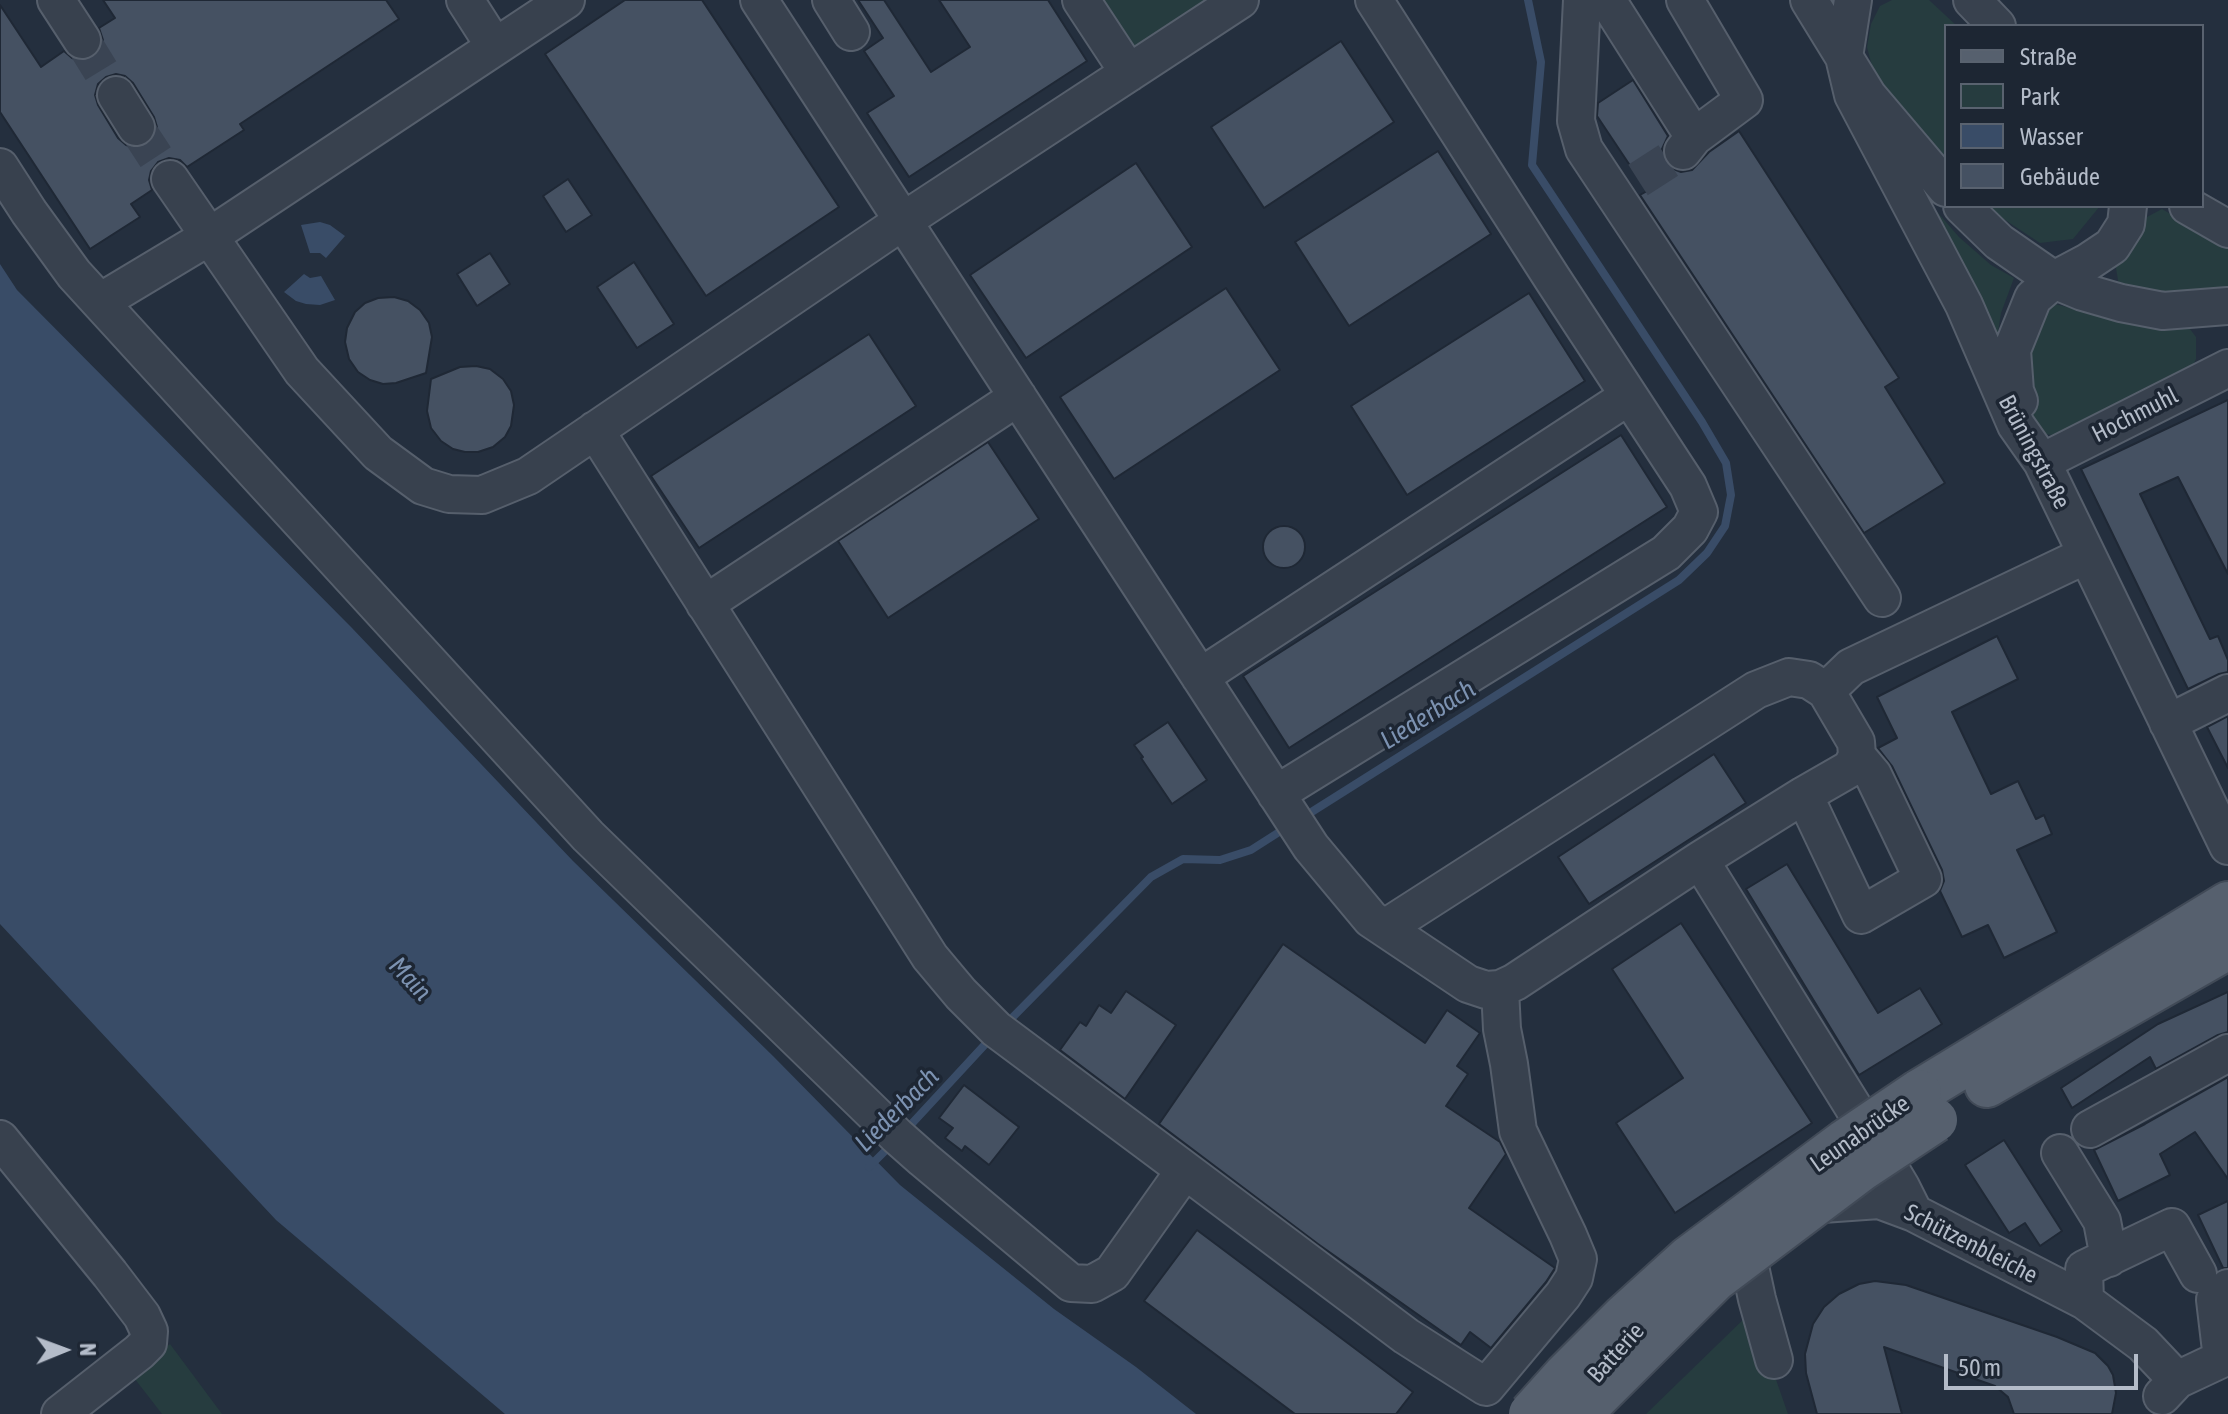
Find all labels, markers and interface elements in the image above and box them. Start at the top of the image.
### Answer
legend [1944,24,2204,208]
text: Straße [2020,43,2077,70]
text: Park [2020,83,2060,110]
text: Wasser [2020,123,2083,150]
text: Gebäude [2020,163,2100,190]
street label: Hochmuhl [2087,381,2183,449]
street label: Brüningstraße [1992,390,2076,514]
water label: Liederbach [1375,674,1481,756]
water label: Main [382,951,438,1007]
water label: Liederbach [849,1062,945,1158]
street label: Leunabrücke [1805,1089,1915,1179]
street label: Schützenbleiche [1900,1198,2042,1290]
north arrow [24,1310,104,1390]
street label: Batterie [1582,1317,1650,1389]
scale bar [1948,1338,2142,1388]
text: N [75,1343,101,1356]
text: 50 m [1958,1354,2001,1381]

